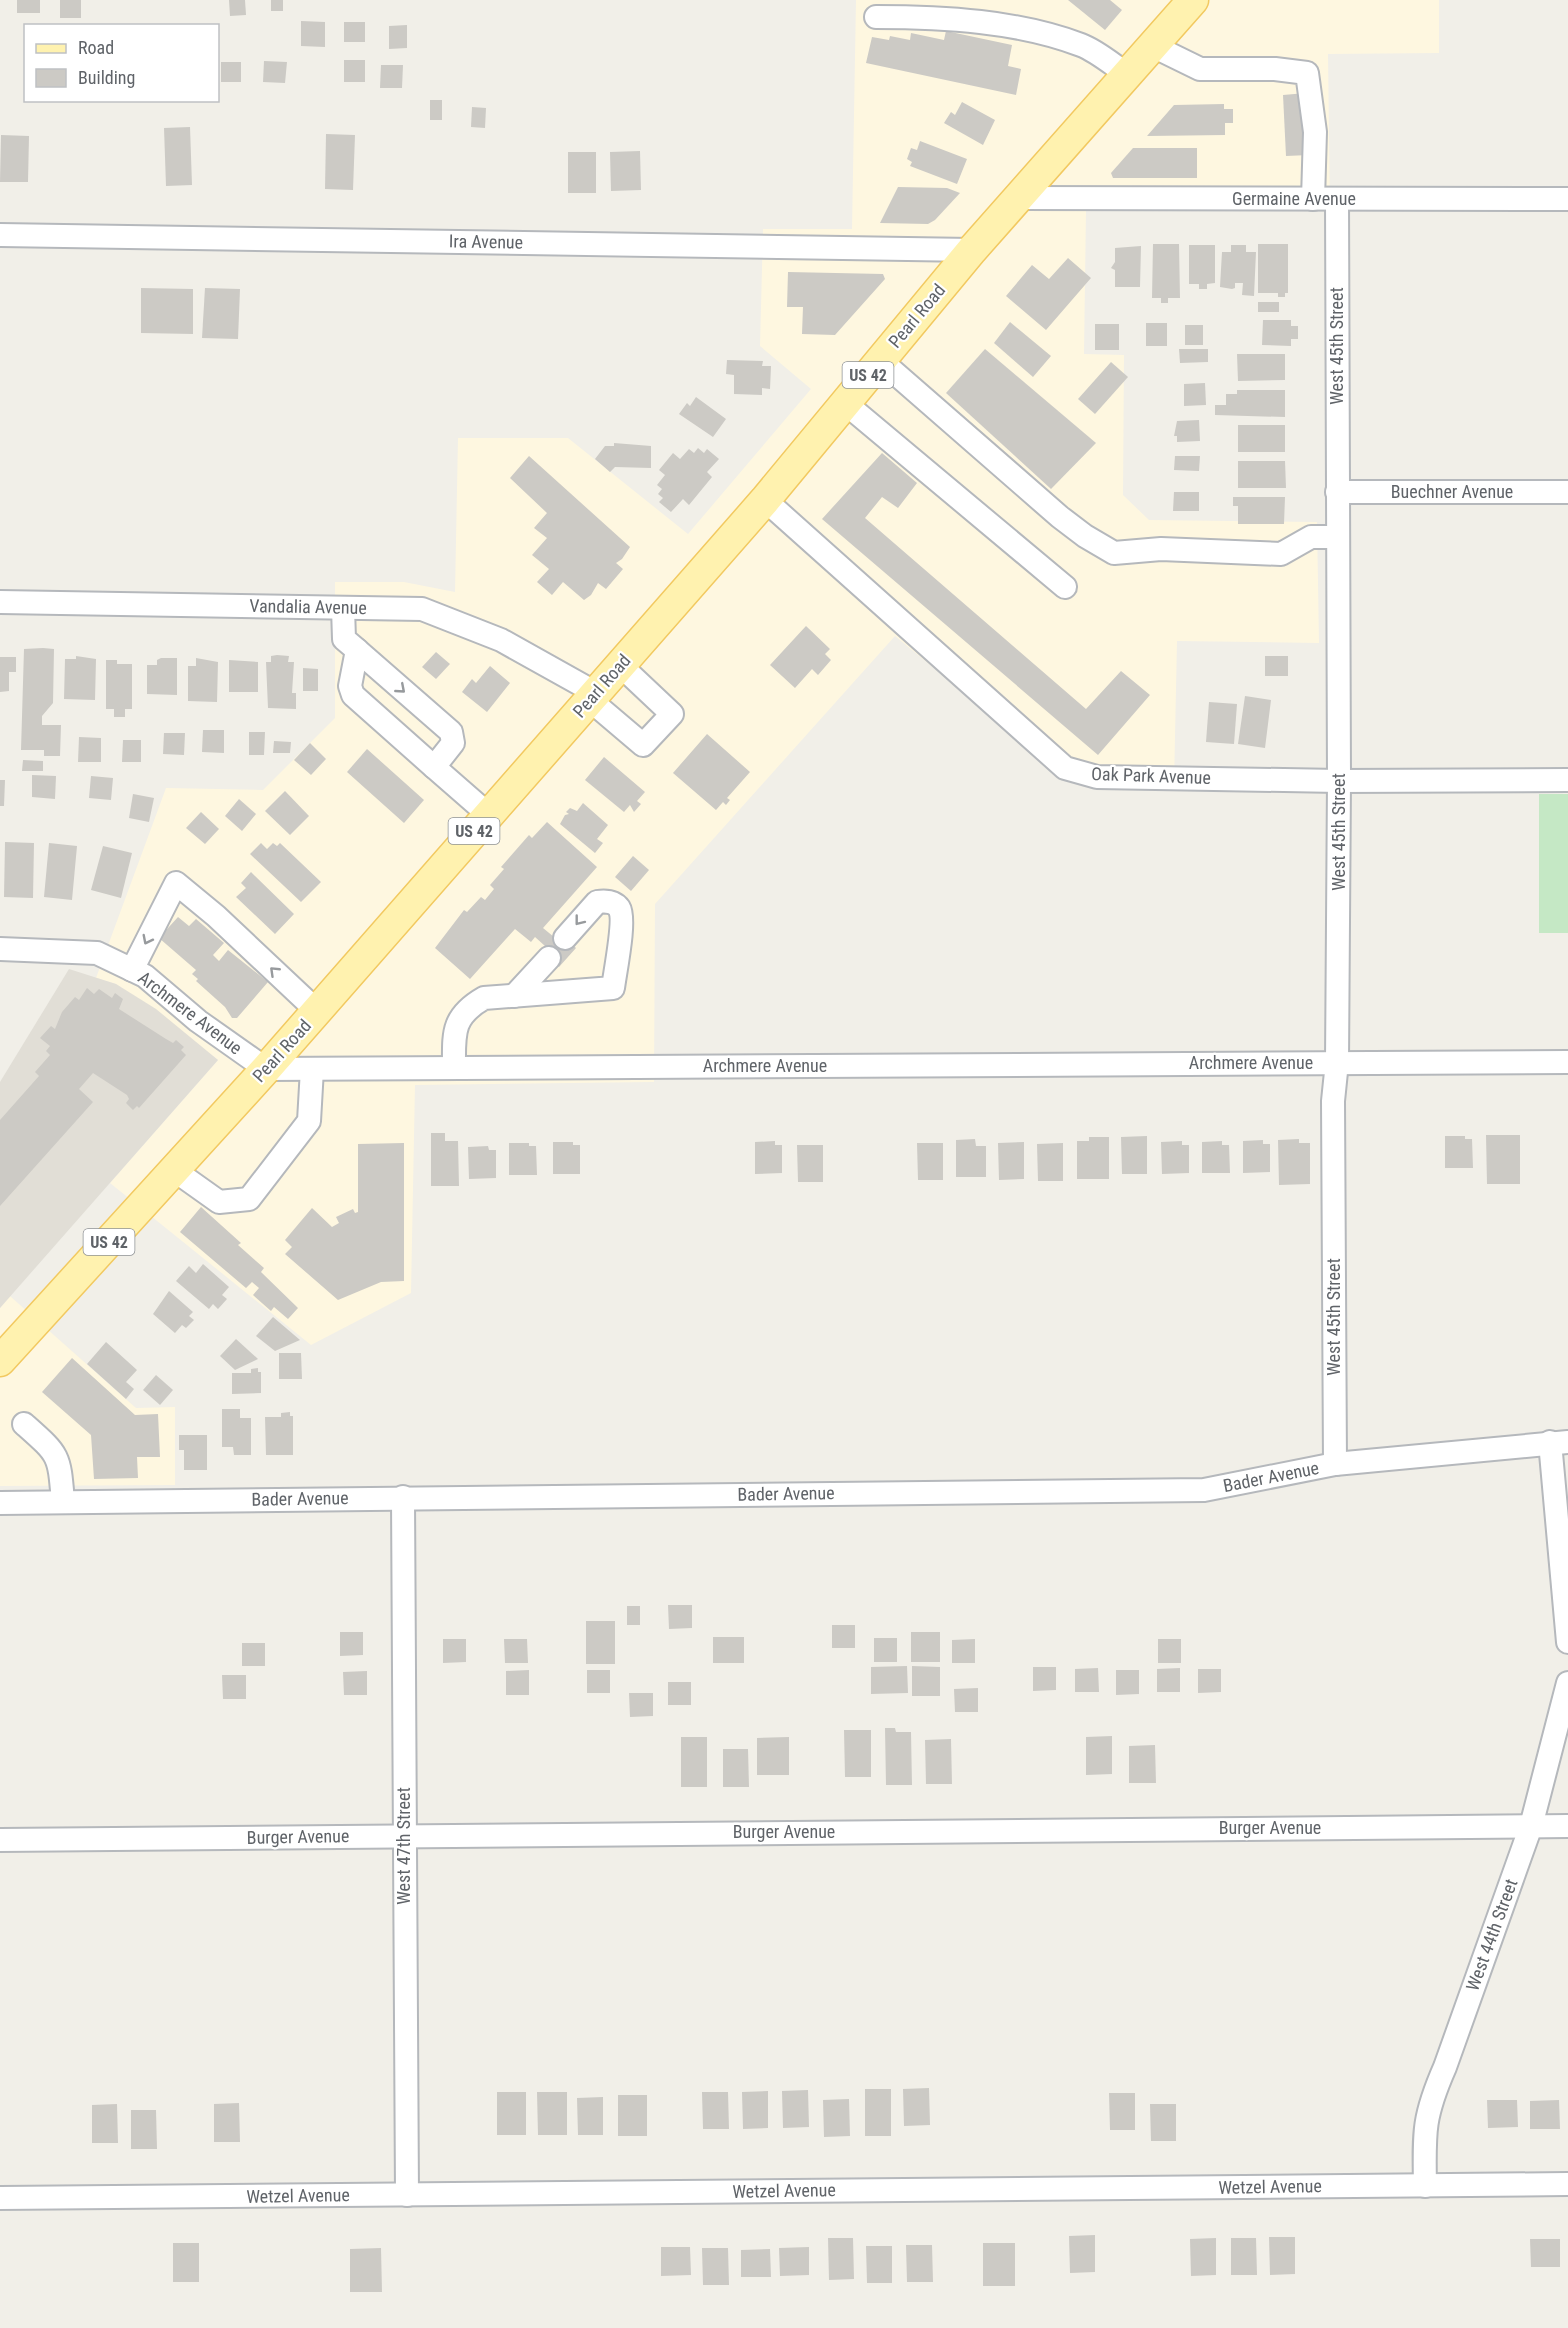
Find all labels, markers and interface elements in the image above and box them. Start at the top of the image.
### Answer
legend [24,24,219,102]
text: Road [78,37,114,58]
text: Building [78,67,135,88]
street label: Germaine Avenue [1232,188,1356,209]
street label: Ira Avenue [449,230,523,253]
street label: Pearl Road [884,280,949,352]
street label: West 45th Street [1326,287,1347,405]
road number: US 42 [842,362,894,388]
street label: Buechner Avenue [1391,481,1513,502]
street label: Vandalia Avenue [249,595,367,618]
street label: Pearl Road [569,650,635,722]
one-way arrow [394,682,405,693]
street label: Oak Park Avenue [1091,763,1211,788]
street label: West 45th Street [1328,773,1349,891]
road number: US 42 [448,818,500,844]
one-way arrow [575,914,586,925]
one-way arrow [143,933,155,944]
street label: Archmere Avenue [134,967,246,1058]
one-way arrow [271,967,281,978]
street label: Pearl Road [248,1015,315,1086]
street label: Archmere Avenue [1189,1052,1313,1073]
street label: Archmere Avenue [703,1055,827,1076]
road number: US 42 [84,1229,134,1255]
street label: West 45th Street [1323,1258,1344,1376]
street label: Bader Avenue [1221,1457,1321,1496]
street label: Bader Avenue [737,1482,835,1505]
street label: Bader Avenue [251,1487,349,1510]
street label: West 47th Street [393,1787,414,1905]
street label: Burger Avenue [1219,1817,1321,1838]
street label: Burger Avenue [733,1821,835,1842]
street label: Burger Avenue [247,1825,349,1848]
street label: West 44th Street [1462,1876,1522,1994]
street label: Wetzel Avenue [1218,2175,1322,2198]
street label: Wetzel Avenue [732,2179,836,2202]
street label: Wetzel Avenue [246,2184,350,2207]

